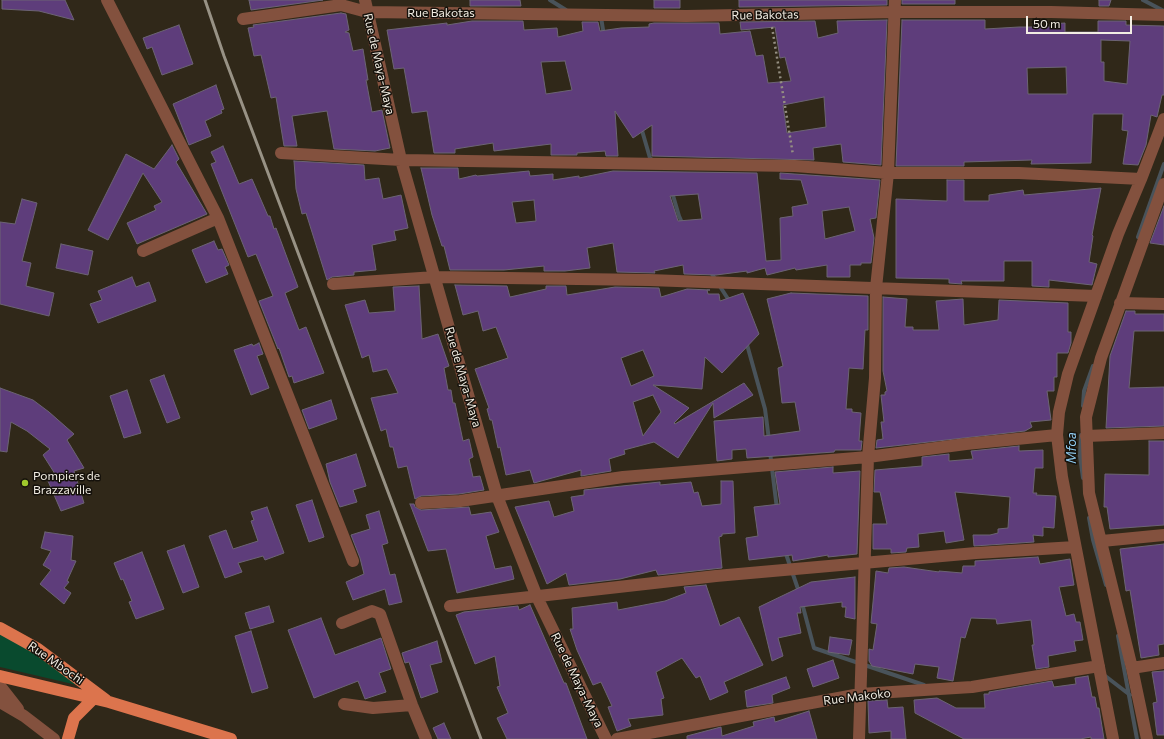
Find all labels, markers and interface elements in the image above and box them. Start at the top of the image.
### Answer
street label: Rue Bakotas [407,6,475,20]
street label: Rue Bakotas [731,7,799,23]
scale bar [1028,8,1134,34]
street label: Rue de Maya-Maya [360,12,398,116]
text: 50 m [1033,16,1061,30]
street label: Rue de Maya-Maya [442,325,484,429]
water label: Mfoa [1064,432,1080,464]
place label: Pompiers de Brazzaville [33,469,100,497]
marker: Pompiers de Brazzaville [20,478,30,488]
street label: Rue de Maya-Maya [548,630,606,730]
street label: Rue Mbochi [25,638,87,688]
street label: Rue Makoko [822,686,892,708]

